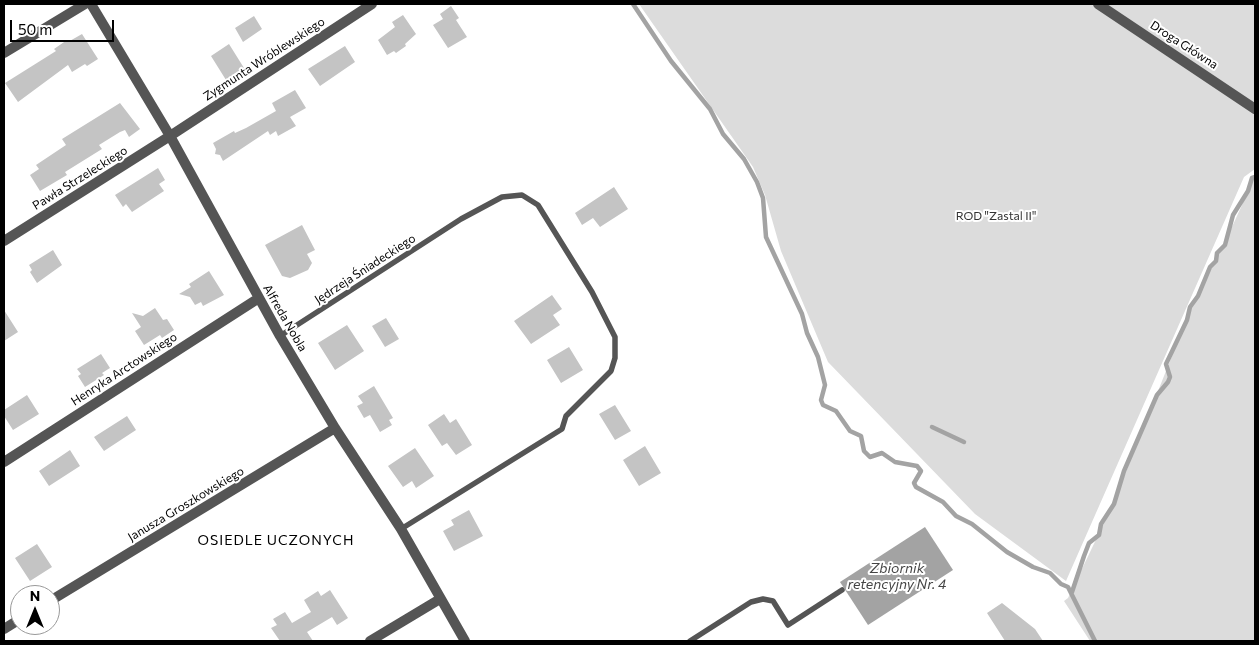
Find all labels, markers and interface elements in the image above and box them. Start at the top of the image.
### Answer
scale bar [12,10,116,42]
street label: Zygmunta Wróblewskiego [201,14,327,104]
street label: Droga Główna [1147,18,1221,72]
text: 50 m [18,20,52,38]
street label: Pawła Strzeleckiego [30,143,130,213]
park label: ROD "Zastal II" [956,209,1036,223]
street label: Jędrzeja Śniadeckiego [312,231,418,307]
street label: Alfreda Nobla [260,282,310,354]
street label: Henryka Arctowskiego [68,329,180,409]
street label: Janusza Groszkowskiego [125,464,247,544]
district label: OSIEDLE UCZONYCH [196,532,356,548]
water label: Zbiornik retencyjny Nr. 4 [848,560,946,592]
north arrow [10,585,60,635]
text: N [30,587,40,604]

